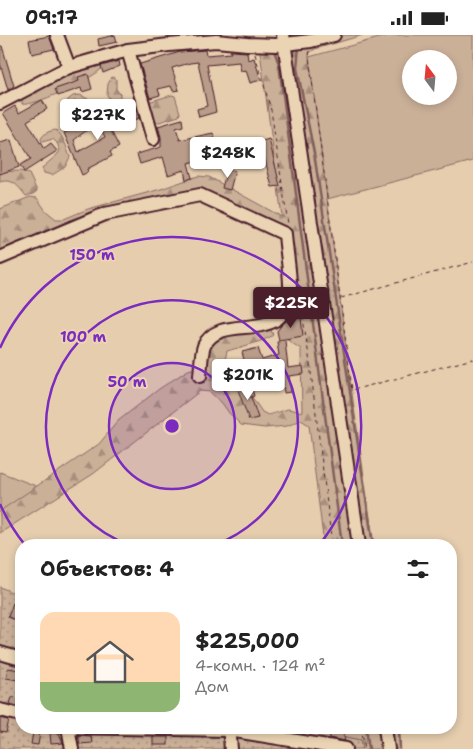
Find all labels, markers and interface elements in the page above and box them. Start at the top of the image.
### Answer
text: 09:17 [25,5,78,30]
north arrow [402,50,458,105]
map controls [402,50,457,105]
pin: $227K [63,99,133,141]
text: $227K [71,104,125,125]
pin: $248K [193,137,263,179]
text: $248K [201,142,255,163]
text: 150 m [69,245,115,265]
pin: $225K [256,287,326,329]
text: $225K [264,292,318,313]
text: 100 m [60,327,106,347]
pin: $201K [213,359,283,401]
text: $201K [223,364,273,385]
text: 50 m [108,372,147,392]
centre of rings [163,417,181,435]
text: Объектов: 4 [40,555,174,583]
icon: filters [404,555,432,583]
text: $225,000 [195,627,300,655]
icon: home [80,632,140,692]
text: 4-комн. · 124 m² [195,655,326,676]
text: Дом [195,676,229,697]

